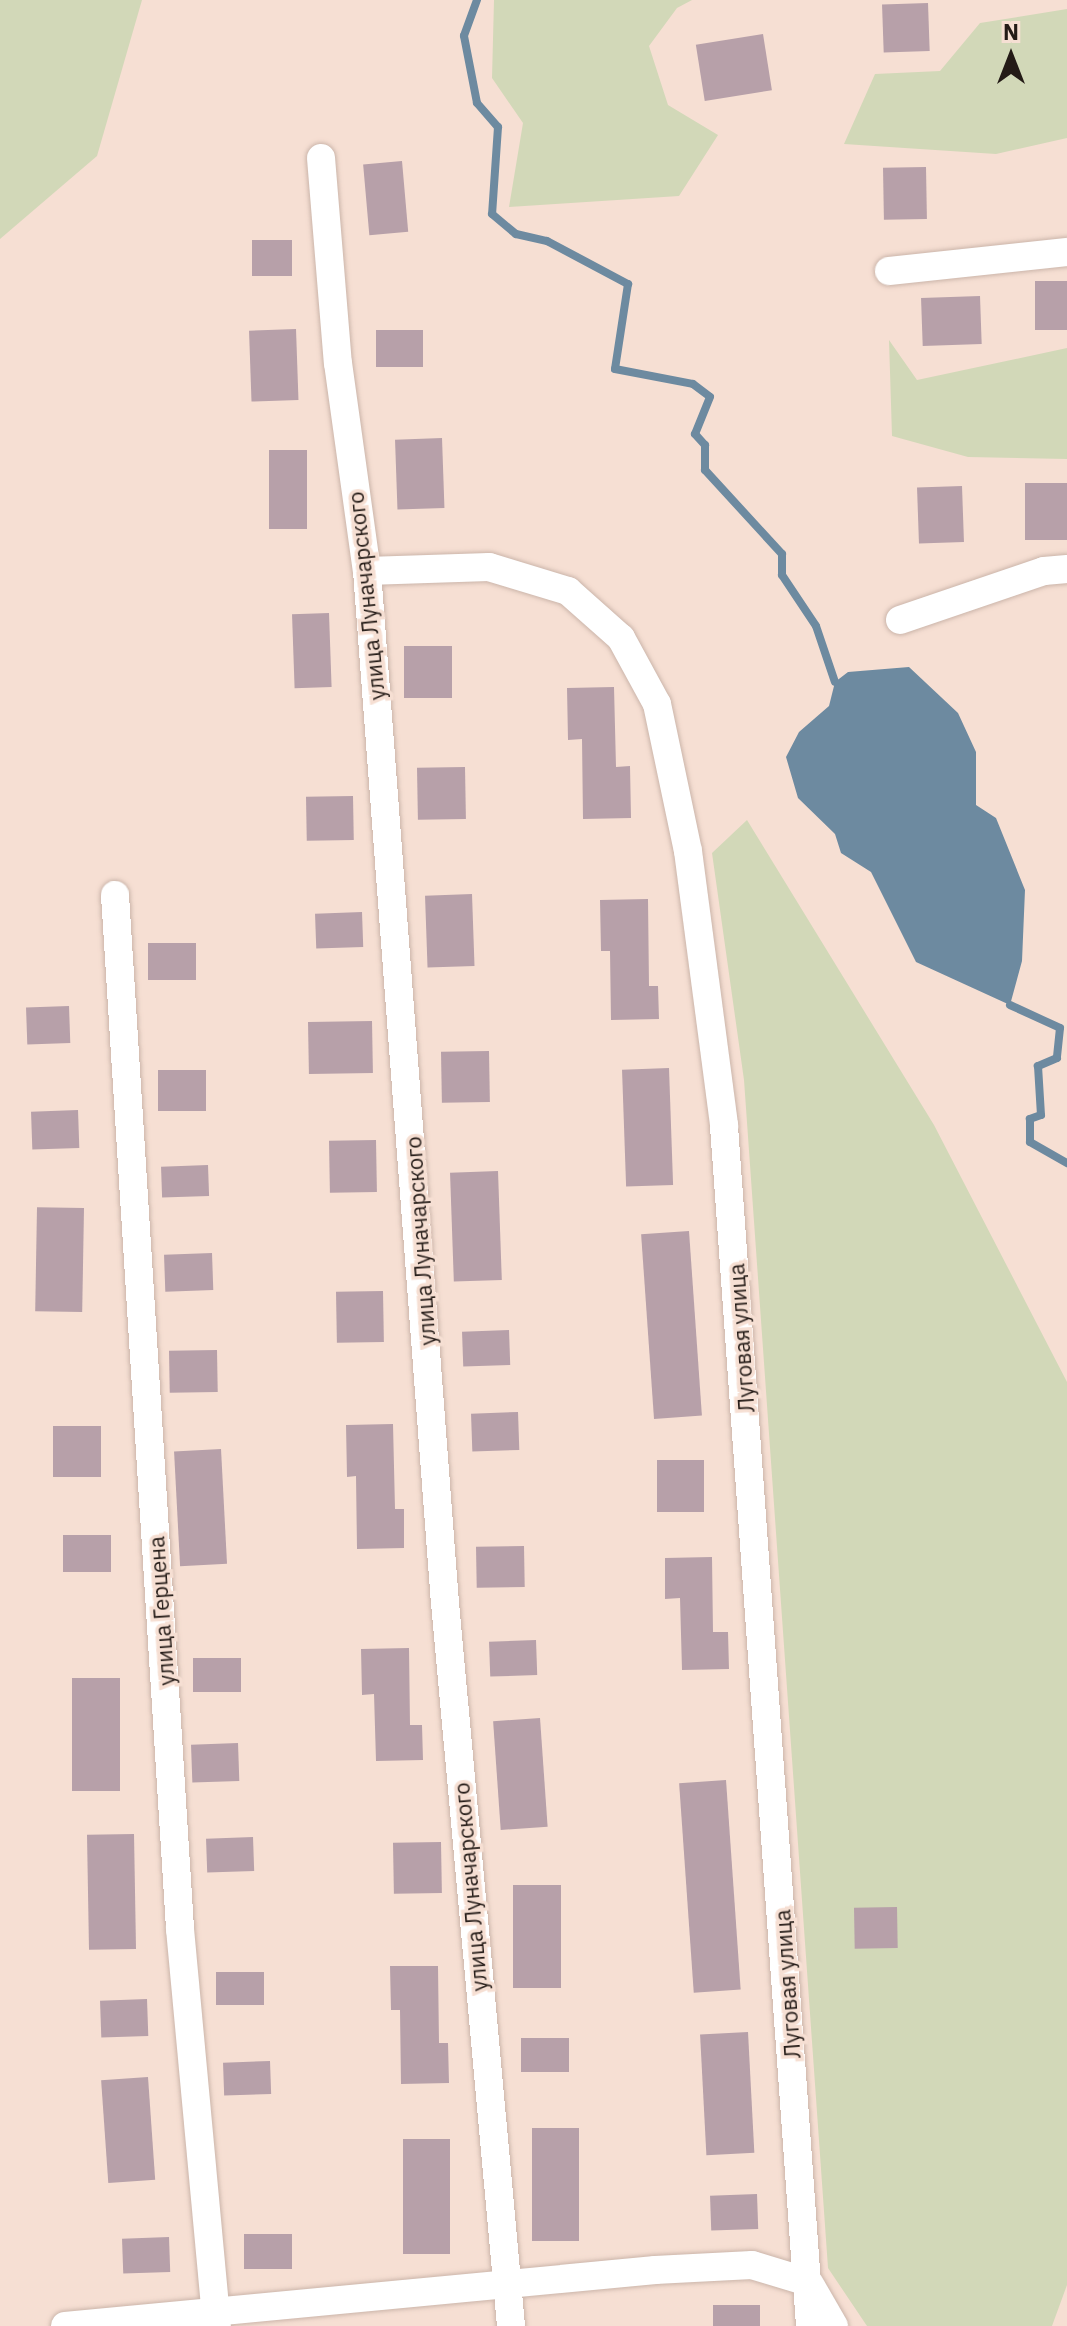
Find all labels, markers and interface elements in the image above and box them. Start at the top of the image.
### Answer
north arrow [971,16,1051,96]
text: N [1003,17,1019,46]
street label: улица Луначарского [342,490,390,702]
street label: улица Луначарского [400,1136,440,1346]
street label: Луговая улица [723,1263,759,1413]
street label: улица Герцена [143,1535,179,1687]
street label: улица Луначарского [448,1781,492,1993]
street label: Луговая улица [769,1909,805,2059]

